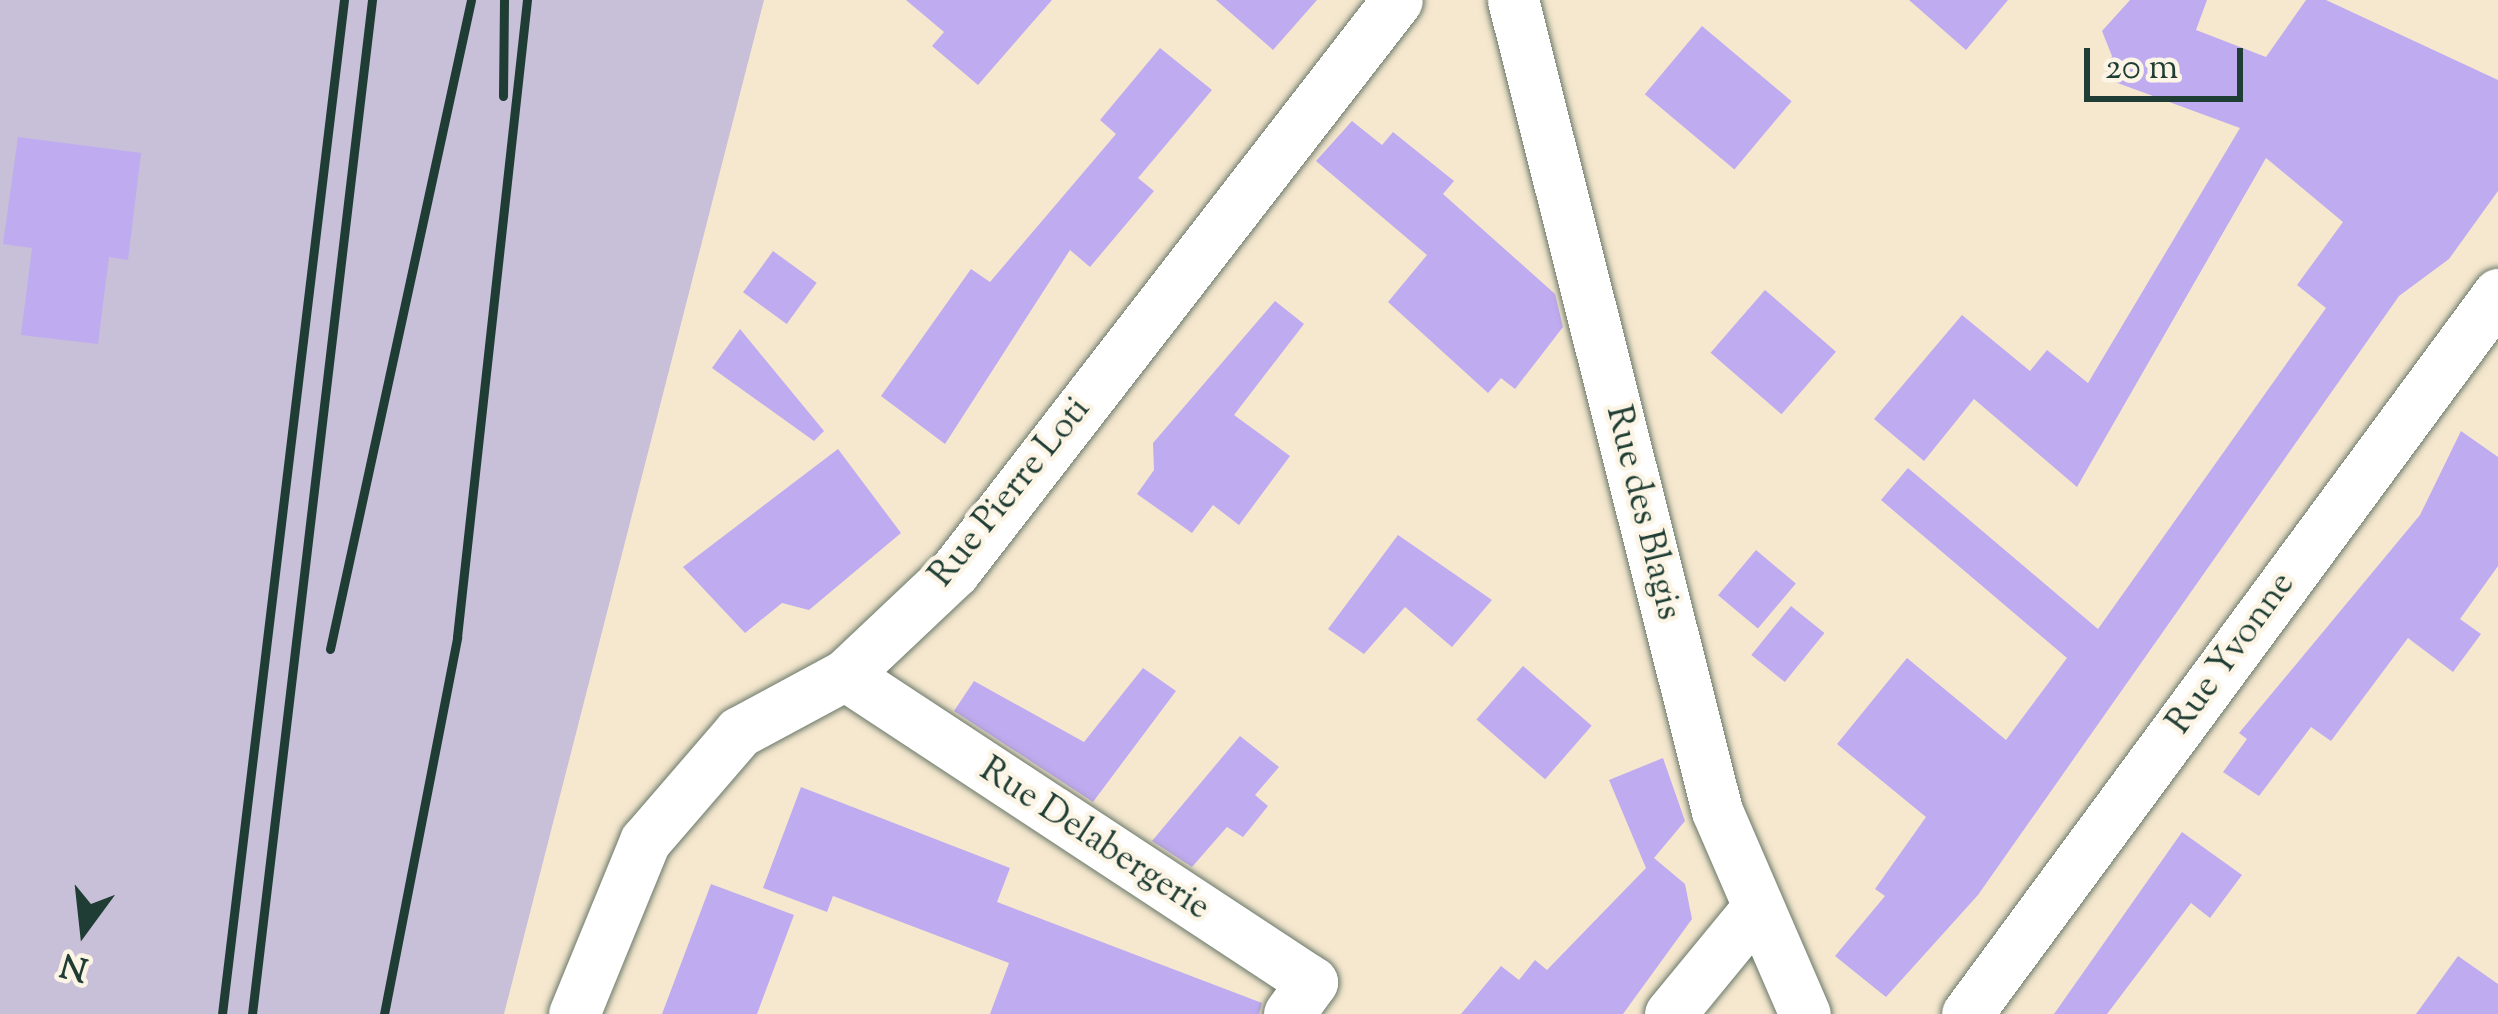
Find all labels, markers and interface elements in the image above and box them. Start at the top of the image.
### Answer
scale bar [2090,24,2249,98]
text: 20 m [2105,43,2178,95]
street label: Rue Pierre Loti [921,389,1101,597]
street label: Rue des Blagis [1595,401,1689,625]
street label: Rue Yvonne [2159,565,2305,743]
street label: Rue Delabergerie [971,749,1217,931]
north arrow [24,870,144,990]
text: N [56,938,94,991]

